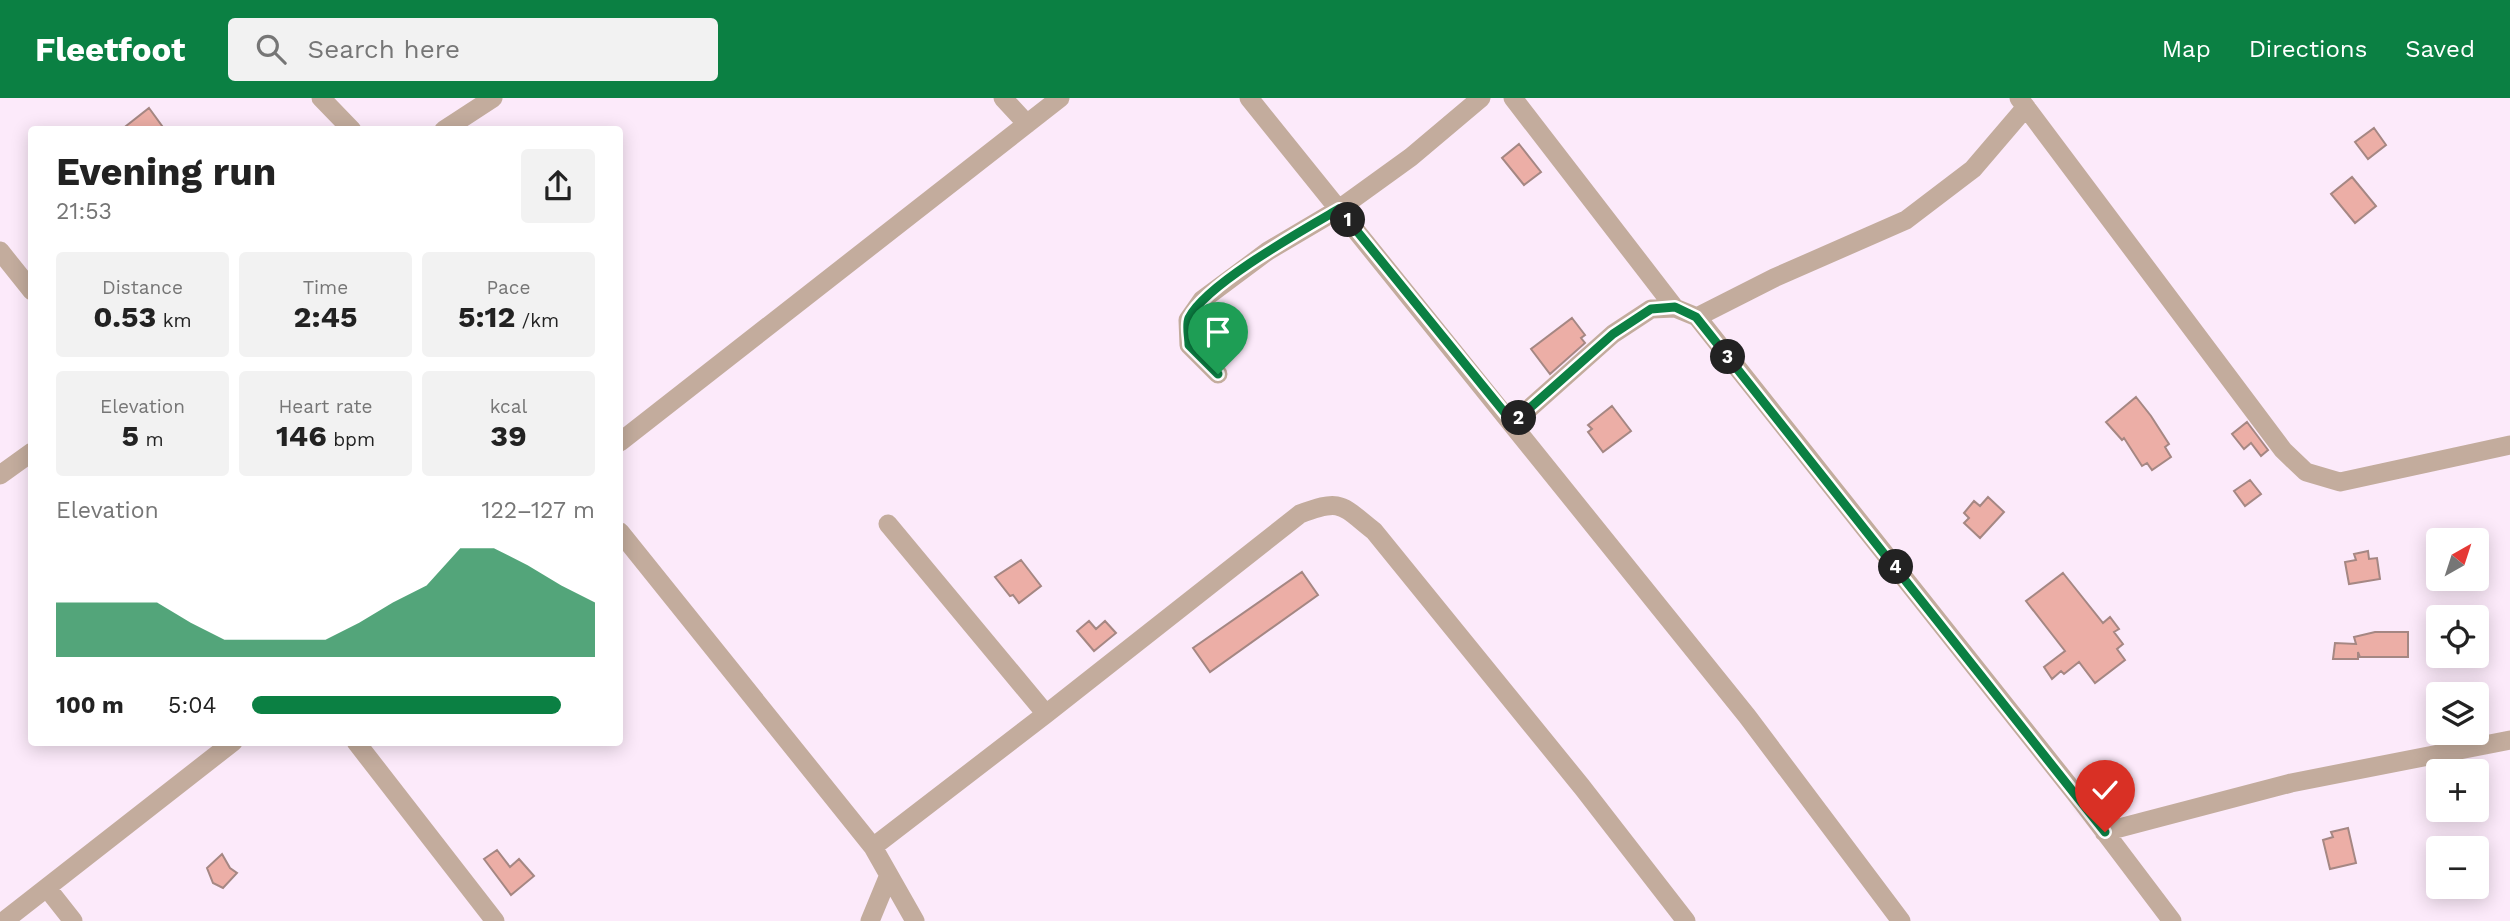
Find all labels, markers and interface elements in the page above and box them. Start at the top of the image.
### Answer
search box [228,18,718,81]
text: Fleetfoot [35,30,186,69]
icon: search [252,30,290,68]
text: Search here [308,34,460,64]
text: Map [2162,35,2211,63]
text: Directions [2249,35,2367,63]
text: Saved [2405,35,2475,63]
button: share [521,149,595,223]
text: Evening run [56,150,276,194]
text: 21:53 [56,198,112,225]
pin: 1 [1330,202,1366,238]
text: 1 [1343,208,1352,231]
text: Distance [102,276,183,299]
text: Time [303,276,348,299]
text: Pace [487,276,530,299]
text: 0.53 [93,299,156,334]
text: 2:45 [294,299,357,334]
text: 5:12 [458,299,515,334]
pin [1188,302,1248,374]
text: km [156,309,192,332]
text: /km [515,309,559,332]
icon: arrive [1199,313,1237,351]
pin: 3 [1710,340,1746,374]
text: 3 [1722,345,1733,368]
text: Elevation [100,395,185,418]
text: Heart rate [279,395,372,418]
text: kcal [490,395,527,418]
pin: 2 [1502,400,1536,436]
text: 2 [1513,406,1524,429]
text: 5 [121,418,139,453]
text: 146 [276,418,327,453]
text: 39 [490,418,527,453]
text: m [139,428,164,451]
text: bpm [327,428,375,451]
text: Elevation [56,497,159,524]
text: 122–127 m [481,497,595,524]
north arrow [2426,528,2488,592]
map controls [2426,528,2489,899]
pin: 4 [1878,550,1913,584]
text: 4 [1889,555,1902,578]
button: locate [2426,605,2489,668]
button: layers [2426,682,2489,745]
text: 100 m [56,692,124,719]
text: 5:04 [168,692,217,719]
button: + [2426,759,2489,822]
pin [2075,760,2135,832]
icon: check [2086,771,2124,809]
button: − [2426,836,2489,899]

